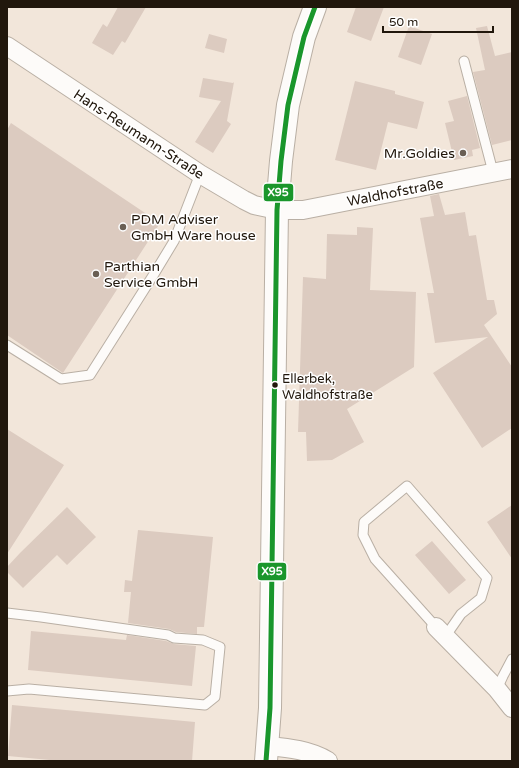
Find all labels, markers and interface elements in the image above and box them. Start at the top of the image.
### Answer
scale bar [383,8,493,34]
text: 50 m [389,15,418,29]
street label: Hans-Reumann-Straße [70,86,207,183]
place label: Mr.Goldies [384,145,455,162]
marker: Mr.Goldies [458,148,468,158]
street label: Waldhofstraße [345,175,445,210]
line badge: X95 [263,183,294,202]
text: X95 [267,186,289,199]
place label: PDM Adviser GmbH Ware house [131,211,256,244]
marker: PDM Adviser GmbH Ware house [118,222,128,232]
place label: Parthian Service GmbH [104,258,198,291]
marker: Parthian Service GmbH [91,269,101,279]
place label: Ellerbek, Waldhofstraße [282,371,373,403]
marker: Ellerbek, Waldhofstraße [270,380,280,390]
line badge: X95 [257,562,287,581]
text: X95 [261,565,283,578]

